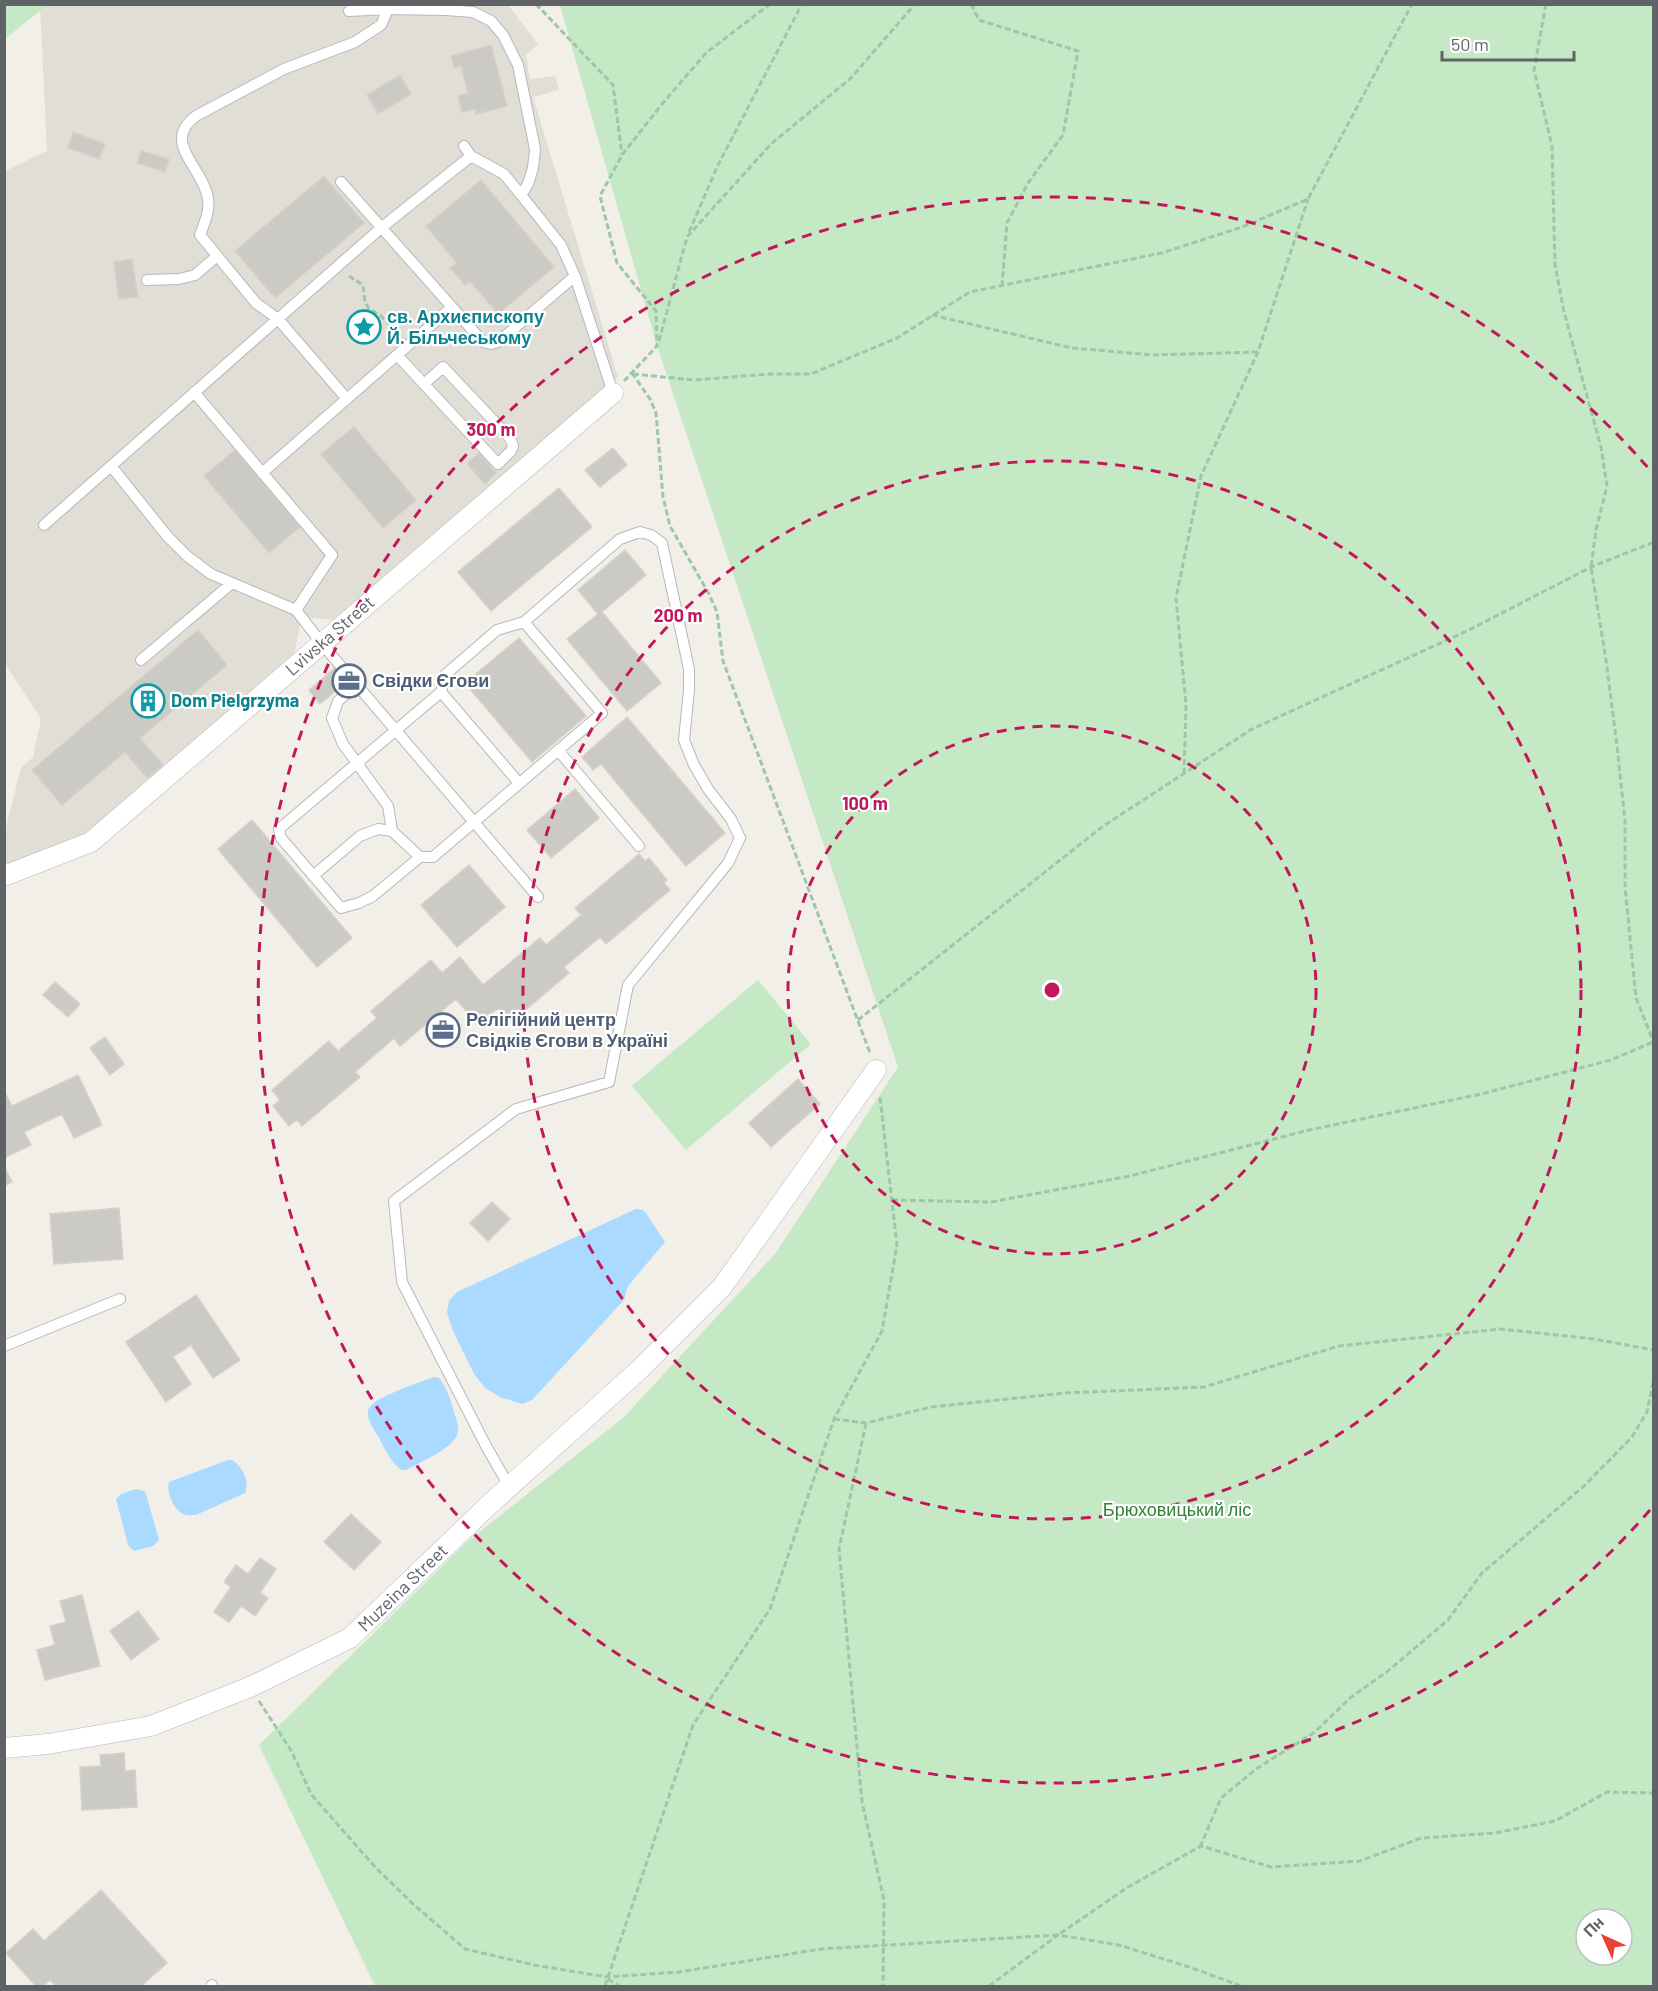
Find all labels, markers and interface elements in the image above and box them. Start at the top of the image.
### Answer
scale bar [1442,24,1574,62]
text: 50 m [1451,33,1489,55]
place label: св. Архиєпископу Й. Більчеському [387,305,544,348]
place icon: св. Архиєпископу Й. Більчеському [346,309,382,345]
text: 300 m [467,418,515,440]
street label: Lvivska Street [280,591,378,680]
text: 200 m [653,604,703,626]
office icon: Свідки Єгови [331,663,367,699]
place label: Свідки Єгови [372,669,489,691]
building icon: Dom Pielgrzyma [130,683,166,719]
place label: Dom Pielgrzyma [171,689,299,711]
text: 100 m [842,792,888,814]
centre of rings [1042,980,1062,1000]
place label: Релігійний центр Свідків Єгови в Україні [466,1008,668,1051]
office icon: Релігійний центр Свідків Єгови в Україні [425,1012,461,1048]
park label: Брюховицький ліс [1103,1498,1251,1520]
street label: Muzeina Street [353,1539,452,1636]
north arrow [1574,1907,1634,1967]
text: Пн [1579,1912,1607,1940]

